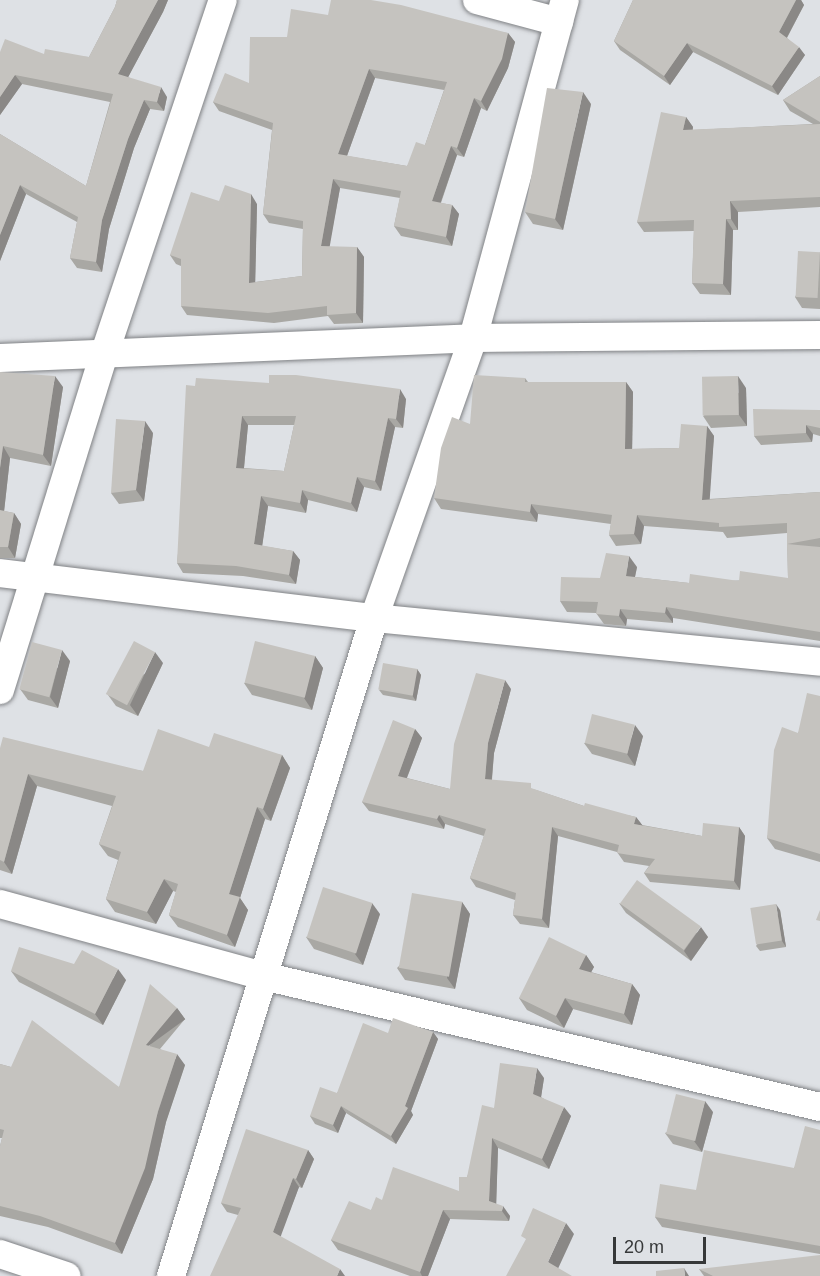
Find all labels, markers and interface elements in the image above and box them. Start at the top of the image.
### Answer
scale bar [616,1225,709,1263]
text: 20 m [624,1237,664,1257]

